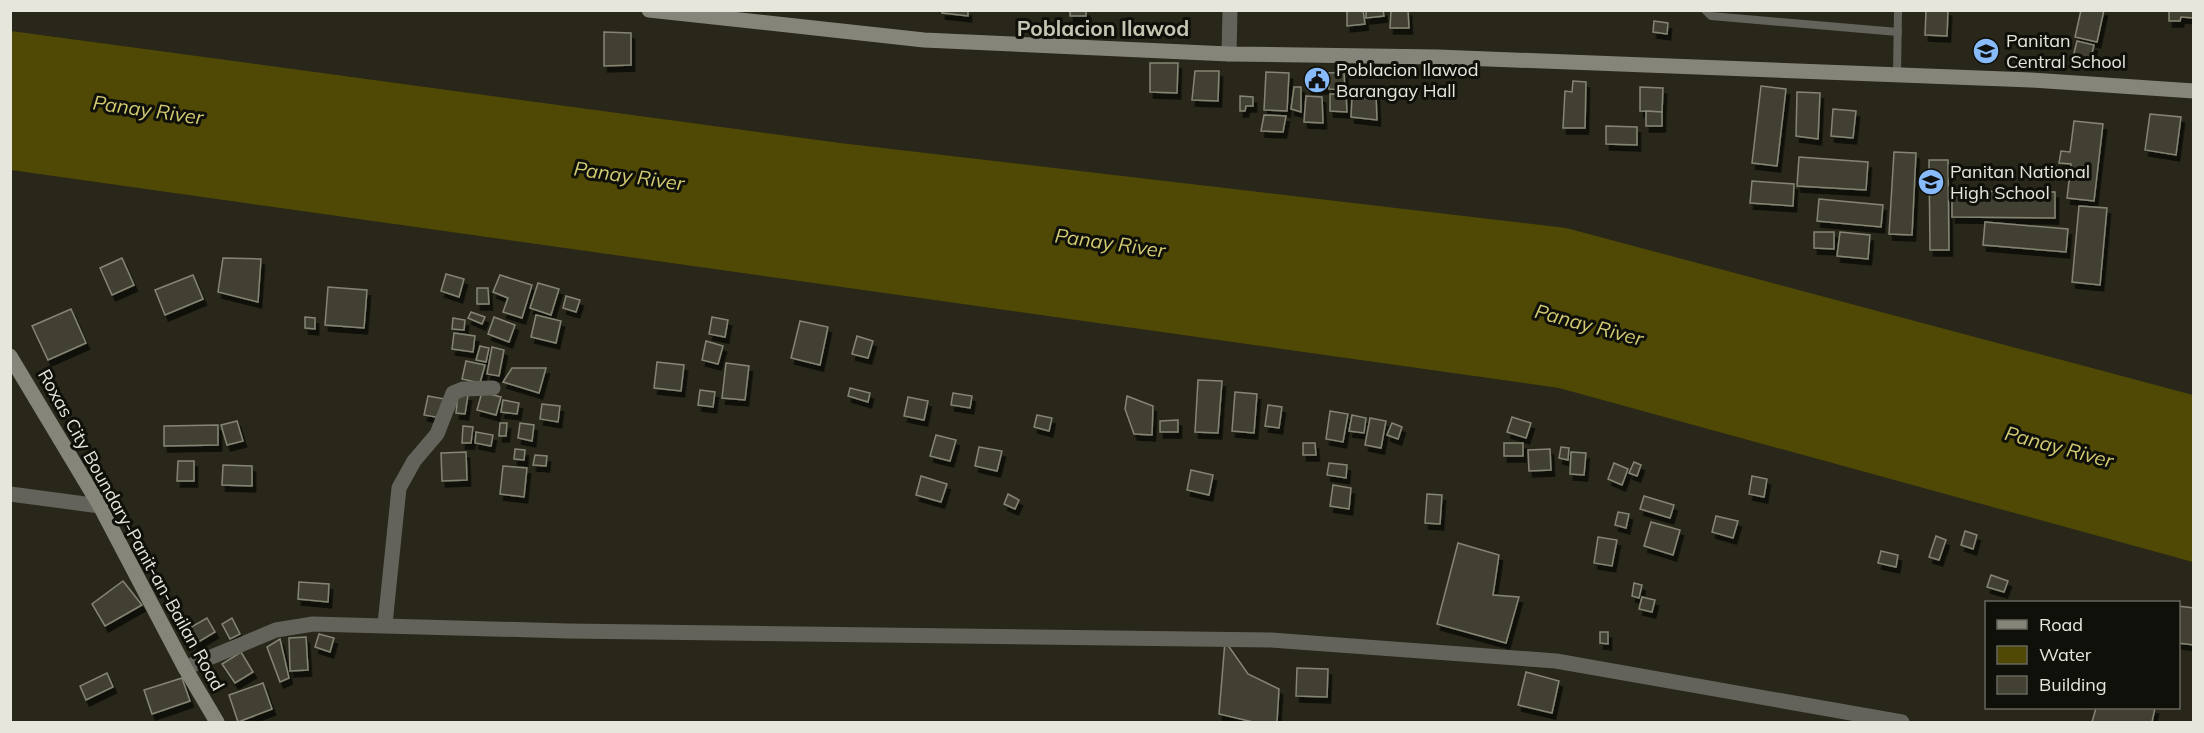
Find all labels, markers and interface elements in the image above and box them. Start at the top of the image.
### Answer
district label: Poblacion Ilawod [1017,15,1189,41]
place label: Panitan Central School [2006,29,2126,73]
school or university icon: Panitan Central School [1971,36,2001,66]
place label: Poblacion Ilawod Barangay Hall [1336,58,1478,102]
public building icon: Poblacion Ilawod Barangay Hall [1302,65,1332,95]
water label: Panay River [91,89,206,130]
water label: Panay River [572,155,687,196]
place label: Panitan National High School [1950,160,2090,204]
school or university icon: Panitan National High School [1916,167,1946,197]
water label: Panay River [1053,222,1168,263]
water label: Panay River [1532,298,1647,351]
street label: Roxas City Boundary-Panit-an-Bailan Road [33,365,230,695]
water label: Panay River [2002,420,2117,473]
legend [1985,601,2180,709]
text: Road [2039,613,2083,636]
text: Water [2039,643,2092,666]
text: Building [2039,673,2107,696]

